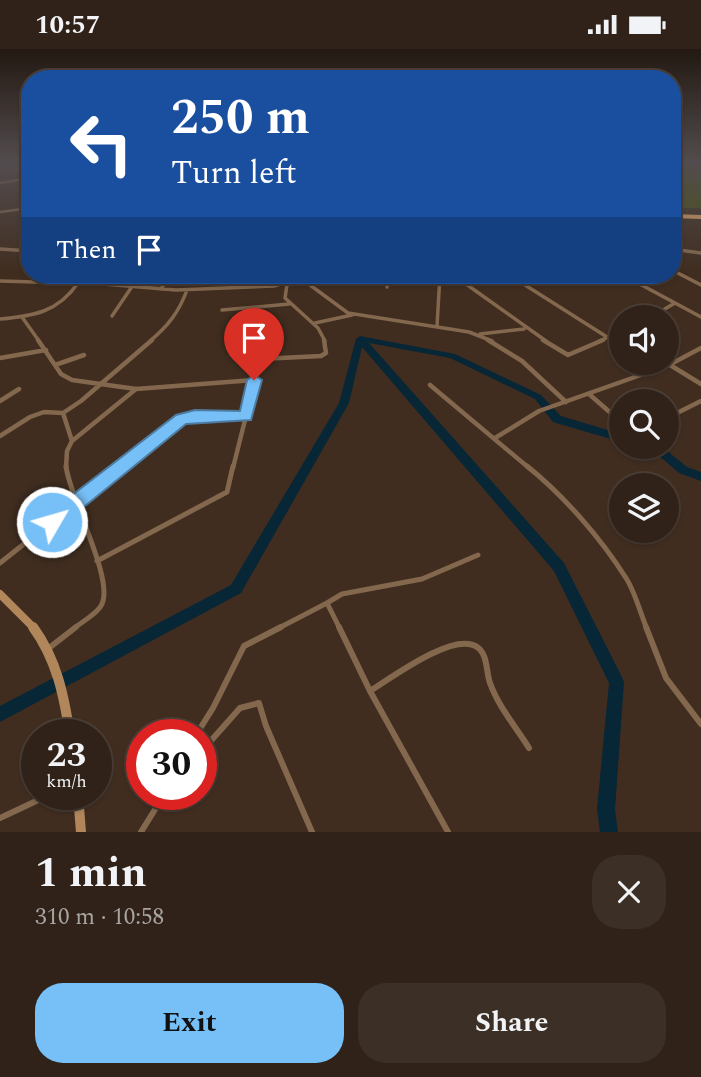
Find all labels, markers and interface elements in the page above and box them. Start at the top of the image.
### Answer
text: 10:57 [35,5,100,45]
text: 250 m [171,81,310,156]
icon: left [56,98,147,189]
text: Turn left [171,149,297,198]
text: Then [56,230,116,270]
icon: arrive [130,231,168,269]
map controls [609,305,679,543]
button: sound [609,305,679,375]
pin [224,308,284,380]
icon: arrive [235,319,273,357]
button: search [609,389,679,459]
button: layers [609,473,679,543]
position arrow [15,485,89,559]
speed limit sign: 30 [126,719,217,810]
text: 23 [47,729,86,782]
text: km/h [46,768,87,795]
text: 1 min [35,842,147,905]
button: close [592,855,666,929]
text: 310 m · 10:58 [35,900,164,935]
button: Exit [35,983,344,1063]
button: Share [358,983,666,1063]

